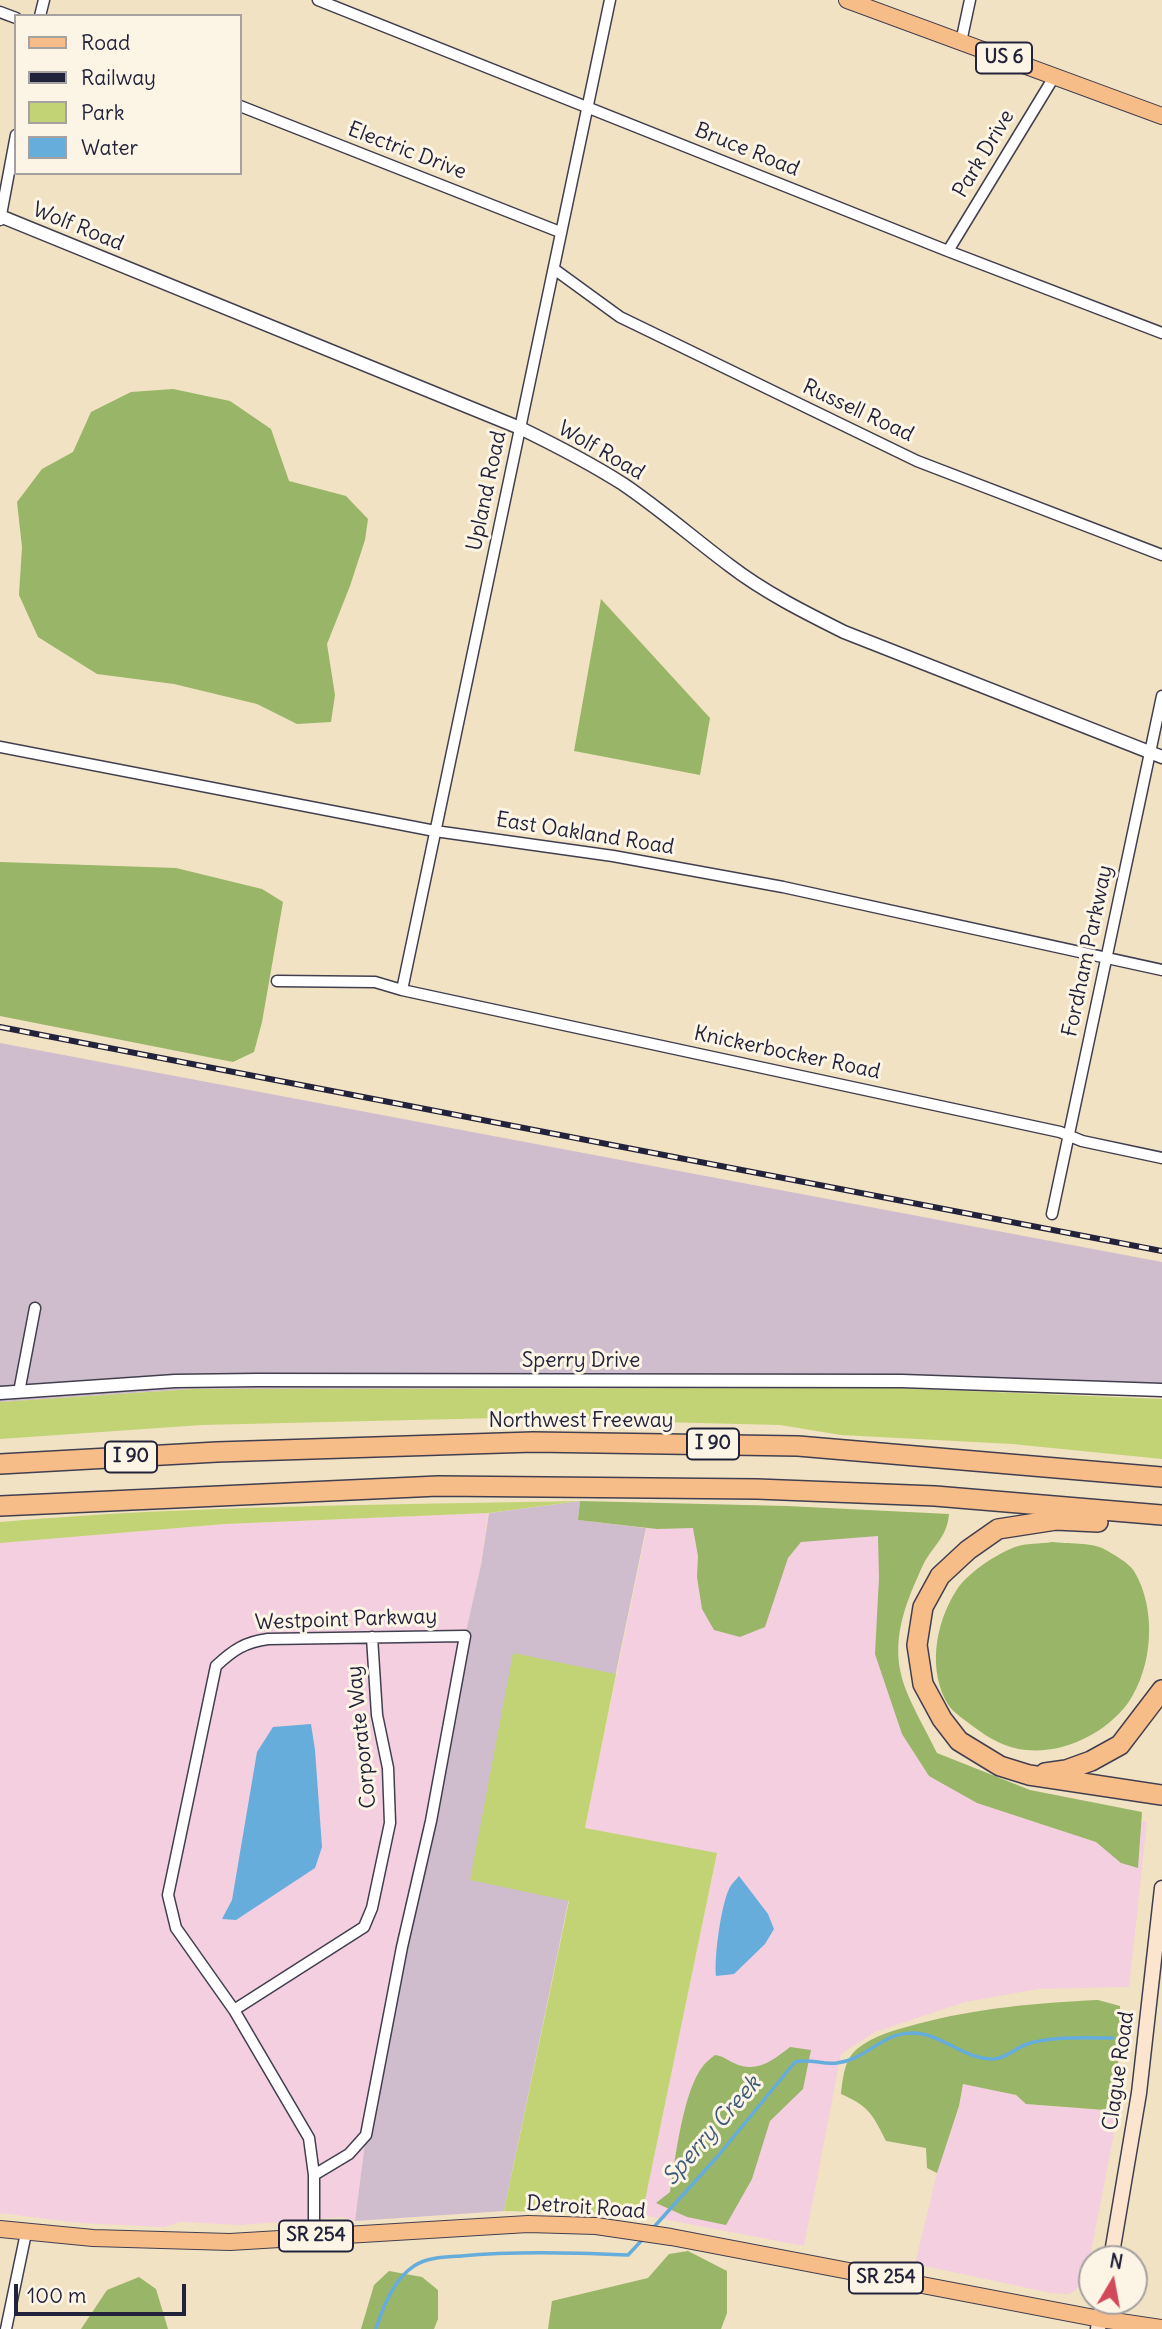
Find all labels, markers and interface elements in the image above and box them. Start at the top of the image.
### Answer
legend [14,14,242,175]
text: Road [81,29,130,56]
road number: US 6 [976,43,1032,74]
text: Railway [81,64,156,91]
text: Park [81,99,124,126]
street label: Park Drive [948,105,1020,203]
street label: Electric Drive [344,117,470,185]
street label: Bruce Road [691,118,803,182]
text: Water [81,134,138,161]
street label: Wolf Road [29,197,127,257]
street label: Russell Road [798,374,918,448]
street label: Wolf Road [553,416,649,486]
street label: Upland Road [462,429,512,553]
street label: East Oakland Road [494,807,676,861]
street label: Fordham Parkway [1058,863,1118,1039]
street label: Knickerbocker Road [692,1021,882,1085]
street label: Sperry Drive [522,1348,640,1374]
street label: Northwest Freeway [488,1408,674,1434]
road number: I 90 [687,1428,739,1460]
road number: I 90 [105,1442,157,1472]
street label: Westpoint Parkway [254,1604,438,1636]
street label: Corporate Way [342,1664,382,1810]
street label: Clague Road [1098,2010,1140,2132]
water label: Sperry Creek [657,2071,767,2191]
street label: Detroit Road [526,2191,646,2225]
road number: SR 254 [279,2220,353,2252]
north arrow [1078,2245,1148,2315]
text: N [1108,2248,1125,2274]
road number: SR 254 [849,2262,923,2294]
scale bar [18,2270,189,2314]
text: 100 m [27,2282,86,2309]

